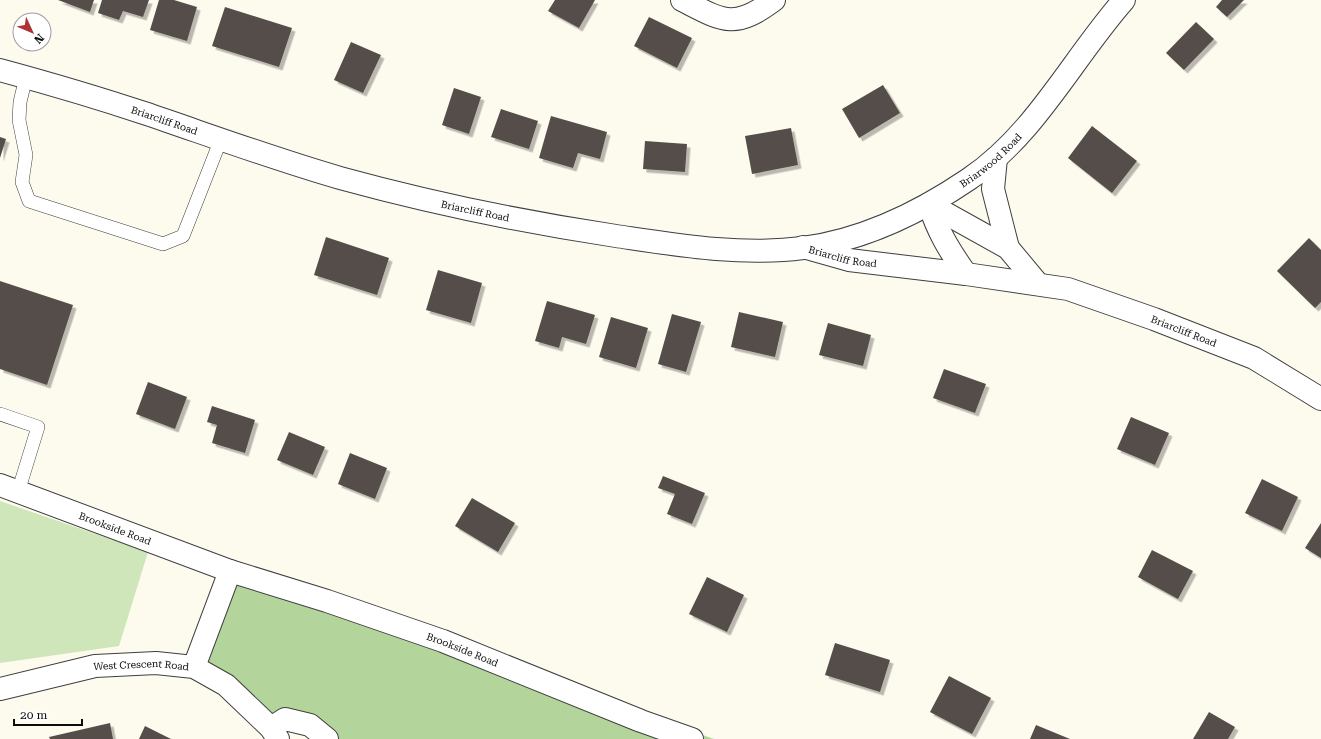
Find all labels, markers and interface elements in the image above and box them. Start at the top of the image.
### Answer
north arrow [12,12,52,52]
text: N [31,31,46,47]
street label: Briarcliff Road [130,104,200,137]
street label: Briarwood Road [958,131,1024,190]
street label: Briarcliff Road [440,198,511,224]
street label: Briarcliff Road [807,244,878,269]
street label: Briarcliff Road [1149,313,1219,349]
street label: Brookside Road [77,510,153,547]
street label: Brookside Road [425,631,500,669]
street label: West Crescent Road [93,658,190,673]
scale bar [14,701,82,727]
text: 20 m [20,708,47,722]

